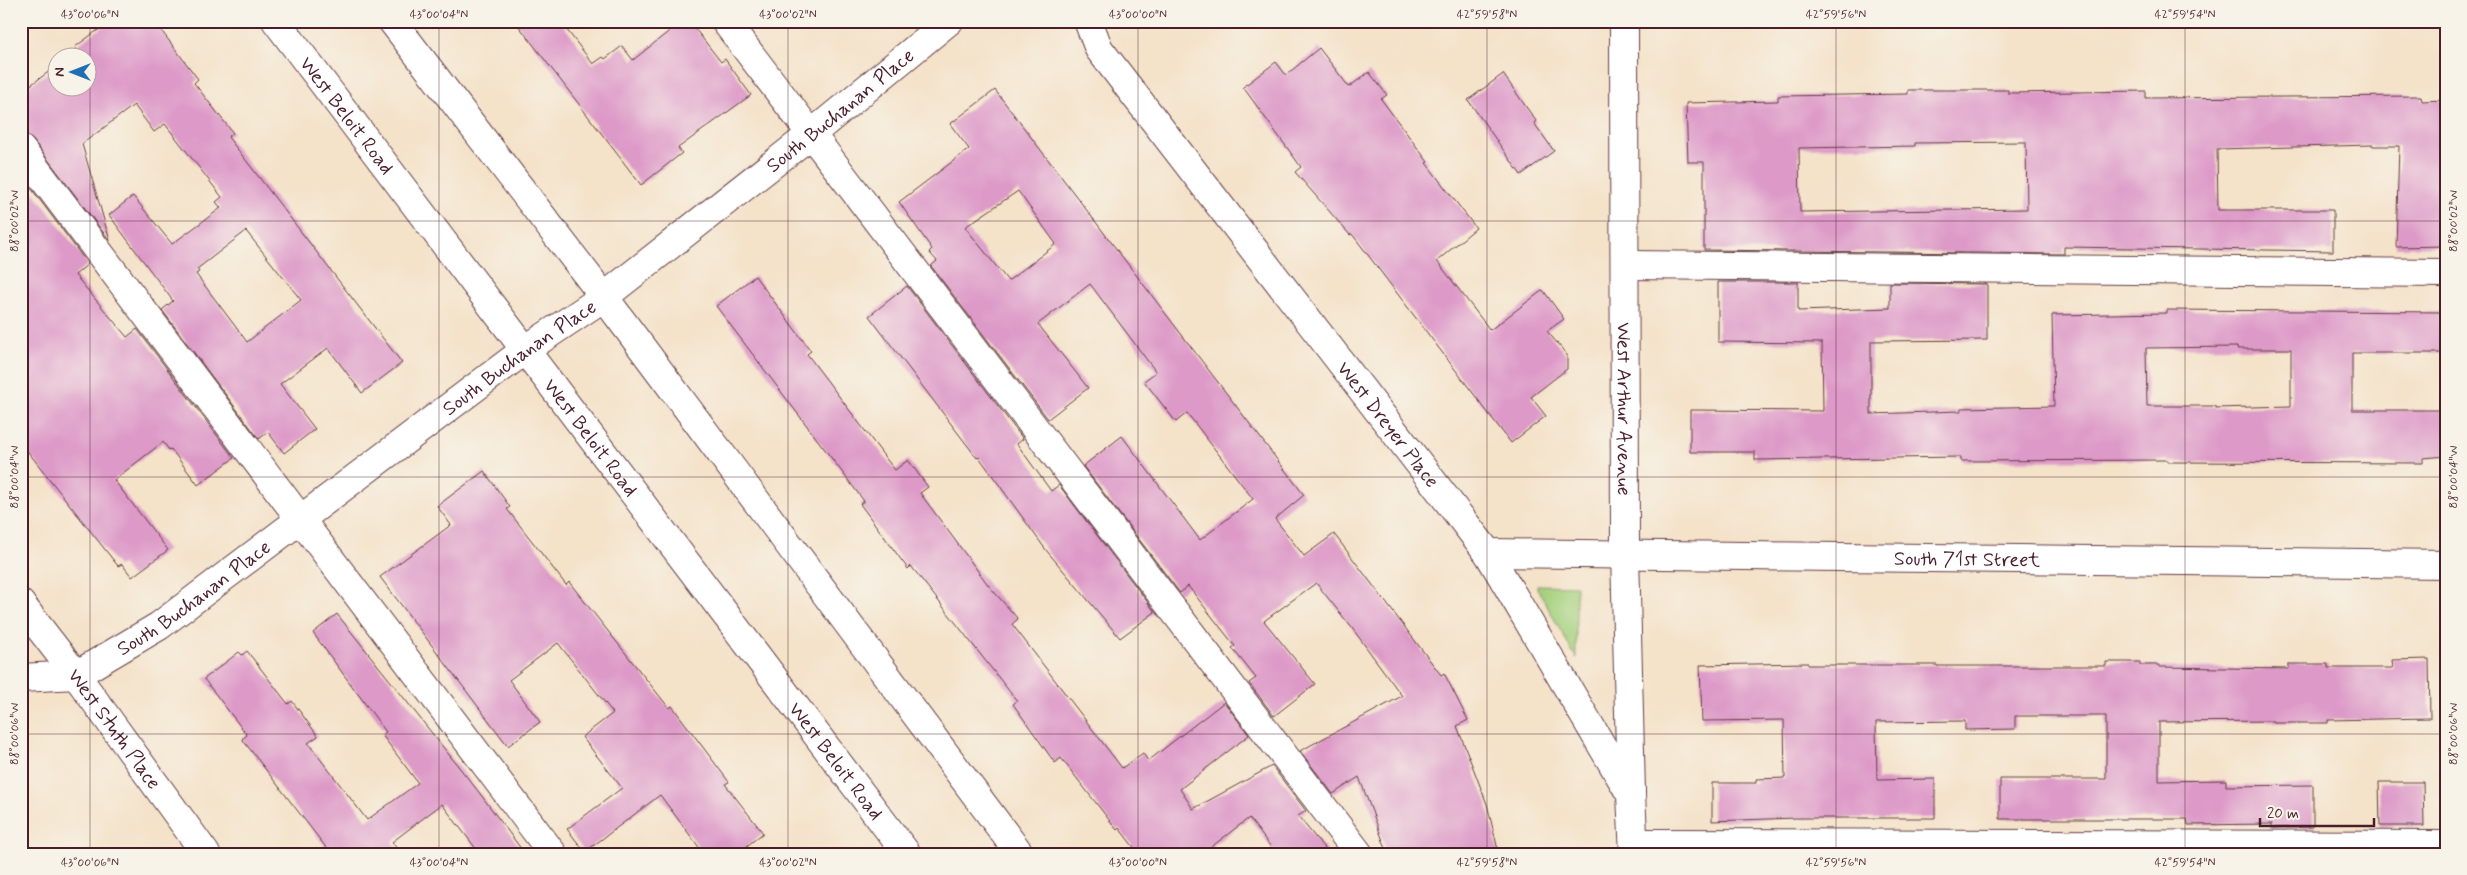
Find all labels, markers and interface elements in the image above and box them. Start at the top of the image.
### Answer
text: 43°00'06"N [61,7,119,23]
text: 43°00'04"N [410,7,468,23]
text: 43°00'02"N [759,7,817,23]
text: 43°00'00"N [1109,7,1167,23]
text: 42°59'58"N [1457,7,1517,23]
text: 42°59'56"N [1806,7,1866,23]
text: 42°59'54"N [2154,7,2216,23]
street label: South Buchanan Place [761,43,921,179]
north arrow [48,48,98,98]
street label: West Beloit Road [293,51,400,181]
text: N [51,67,69,77]
text: 88°00'02"W [7,190,23,252]
text: 88°00'02"W [2446,190,2462,252]
street label: South Buchanan Place [437,294,602,423]
street label: West Arthur Avenue [1610,322,1637,496]
street label: West Dreyer Place [1330,356,1445,494]
street label: West Beloit Road [537,373,643,503]
text: 88°00'04"W [7,446,23,508]
text: 88°00'04"W [2446,446,2462,508]
street label: South Buchanan Place [112,534,277,663]
street label: South 71st Street [1894,546,2040,574]
street label: West Stuth Place [61,664,167,795]
street label: West Beloit Road [782,697,889,826]
text: 88°00'06"W [7,703,23,765]
text: 88°00'06"W [2446,703,2462,765]
scale bar [2260,795,2373,827]
text: 20 m [2267,804,2299,824]
text: 43°00'06"N [61,855,119,871]
text: 43°00'04"N [410,855,468,871]
text: 43°00'02"N [759,855,817,871]
text: 43°00'00"N [1109,855,1167,871]
text: 42°59'58"N [1457,855,1517,871]
text: 42°59'56"N [1806,855,1866,871]
text: 42°59'54"N [2154,855,2216,871]

